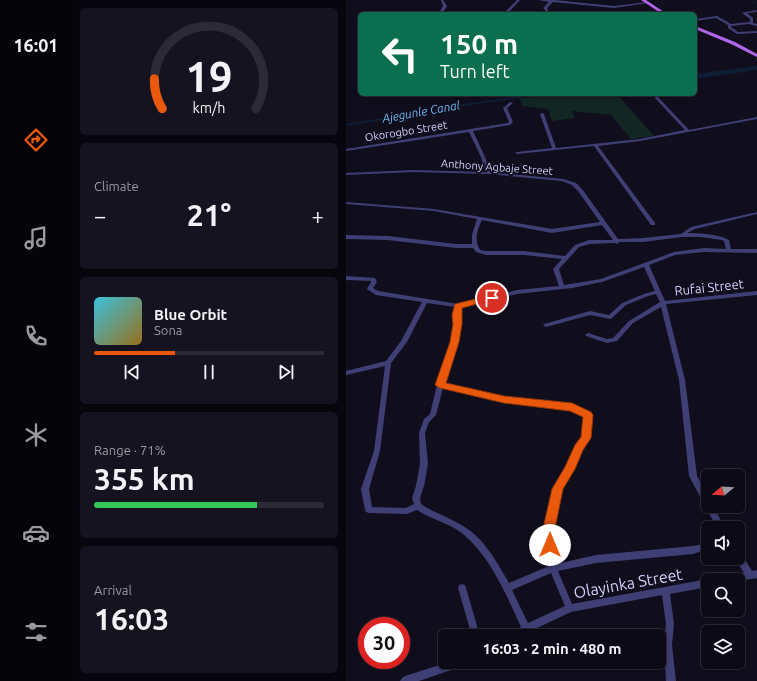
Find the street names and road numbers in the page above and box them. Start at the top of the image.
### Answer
street label: Okorogbo Street [364,118,449,143]
street label: Anthony Agbaje Street [441,157,554,177]
street label: Rufai Street [674,276,744,298]
street label: Olayinka Street [572,564,685,601]

